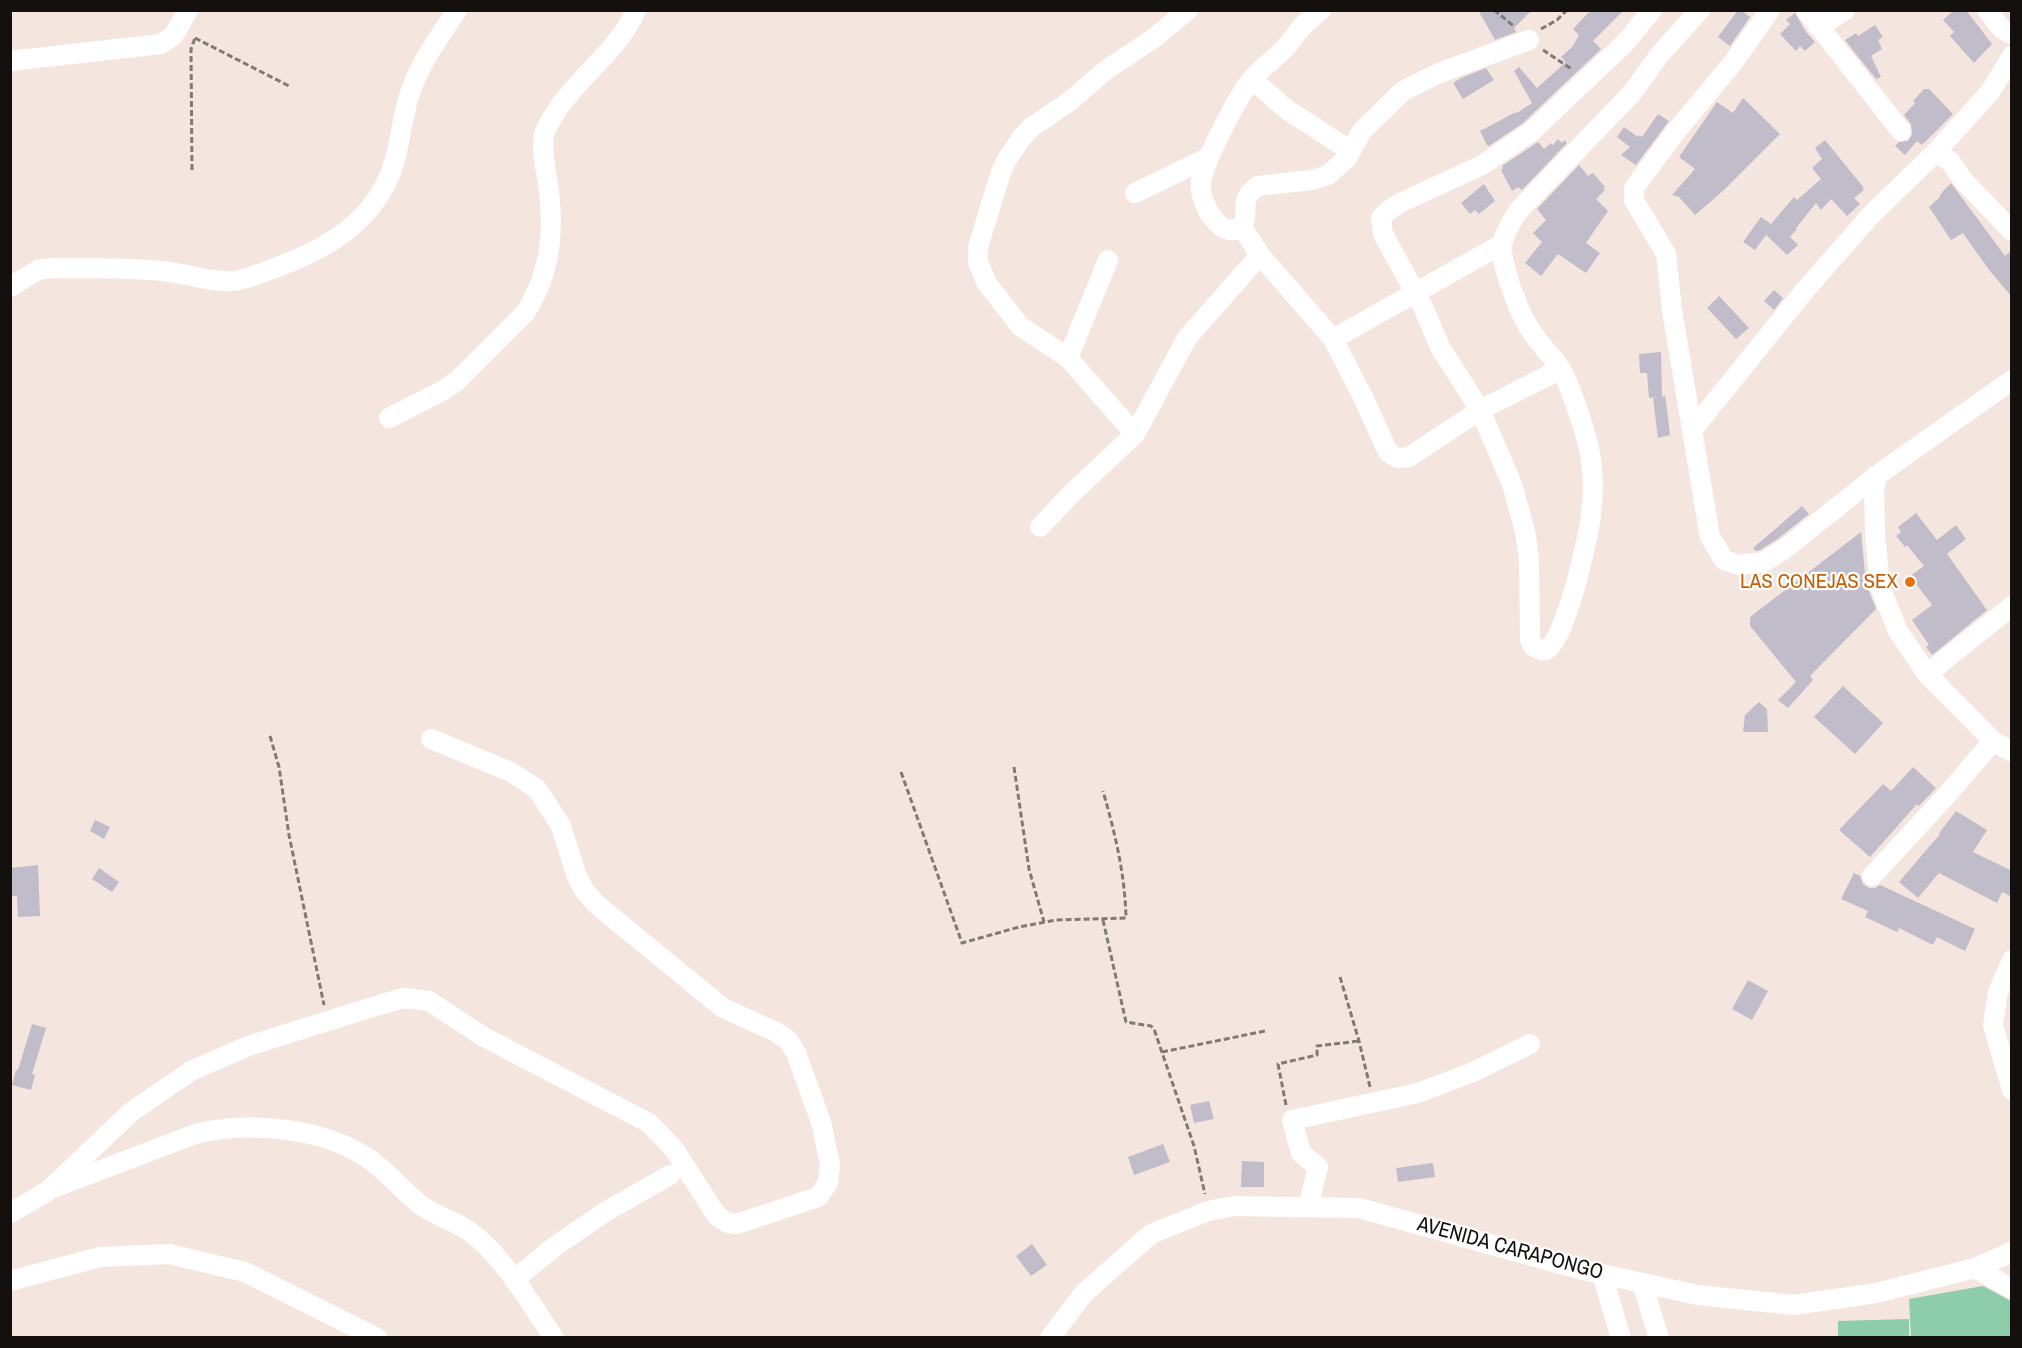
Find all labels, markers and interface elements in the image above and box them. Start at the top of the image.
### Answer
place label: LAS CONEJAS SEX [1740,569,1898,595]
marker: LAS CONEJAS SEX [1903,575,1917,589]
street label: AVENIDA CARAPONGO [1414,1212,1606,1286]

